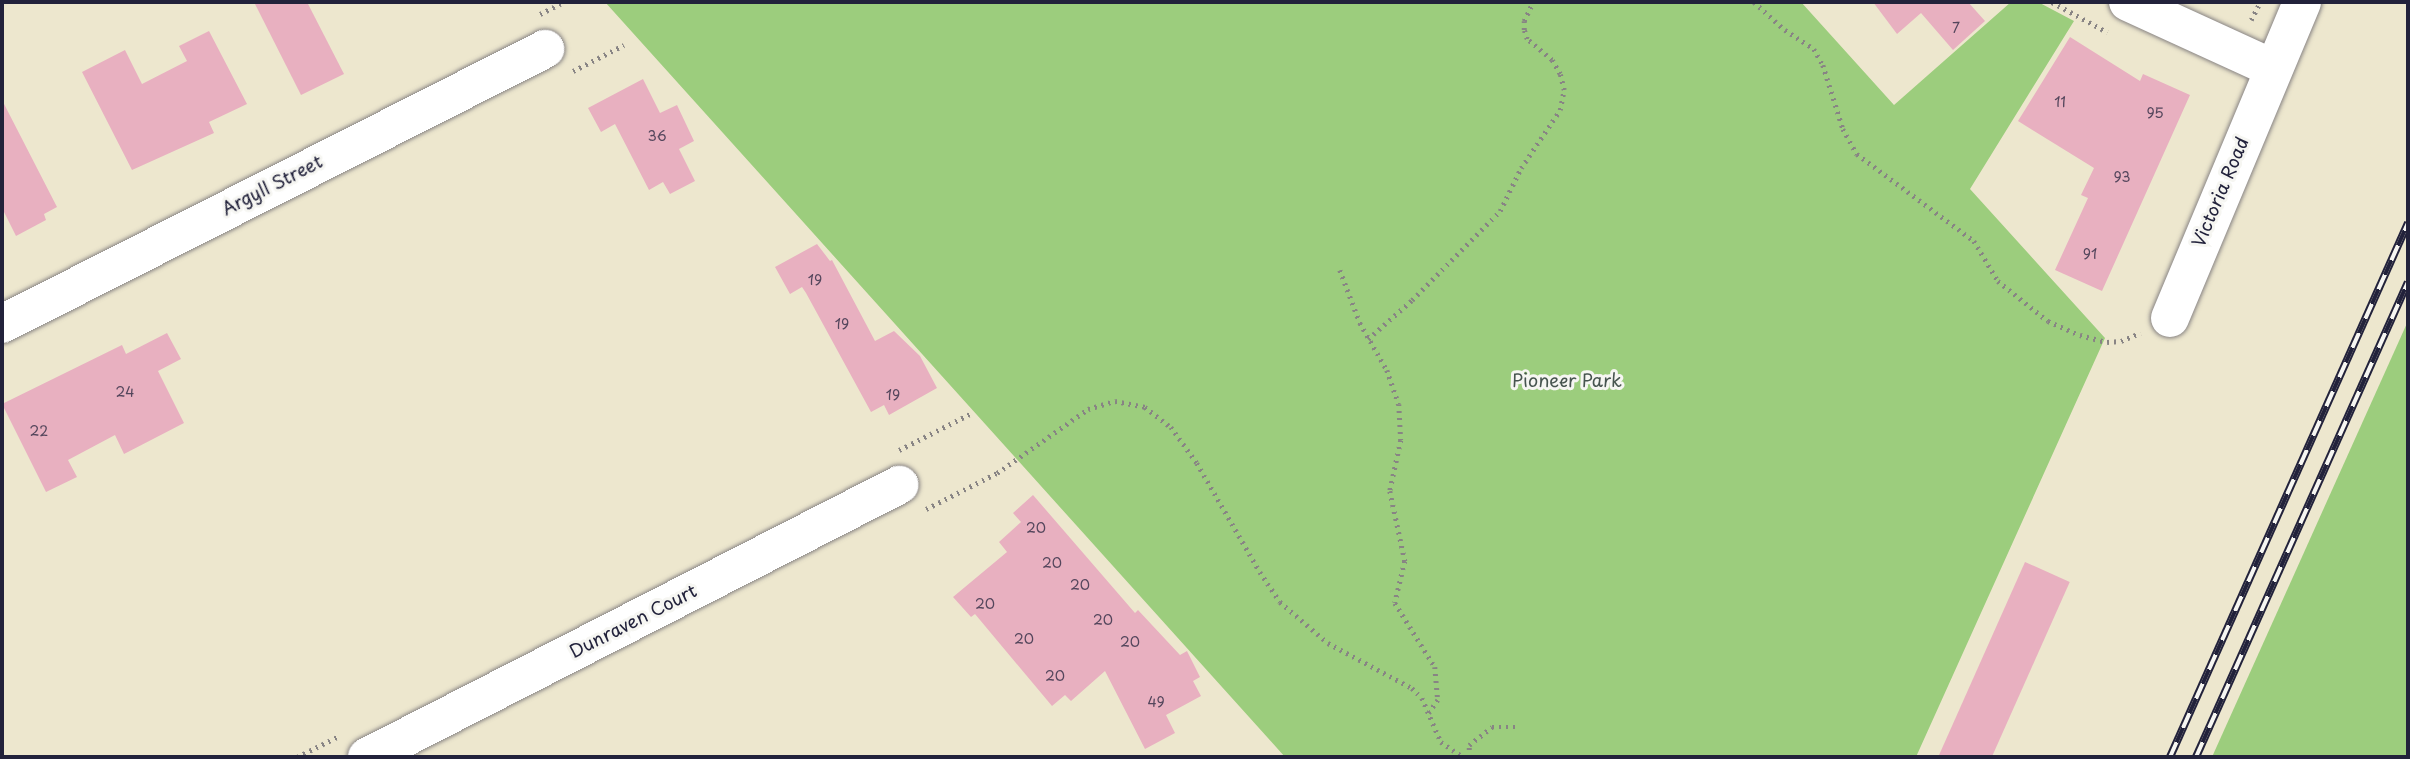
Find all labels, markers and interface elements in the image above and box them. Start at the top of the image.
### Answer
house number: 7 [1952,20,1960,36]
house number: 11 [2054,94,2066,110]
house number: 95 [2146,105,2164,121]
house number: 36 [647,128,667,144]
street label: Victoria Road [2187,134,2253,250]
street label: Argyll Street [218,150,326,220]
house number: 93 [2113,169,2131,185]
house number: 91 [2083,246,2097,262]
house number: 19 [808,272,822,288]
house number: 19 [835,316,849,332]
park label: Pioneer Park [1511,369,1623,391]
house number: 24 [116,384,134,400]
house number: 19 [886,387,900,403]
house number: 22 [30,423,48,439]
house number: 20 [1026,520,1046,536]
house number: 20 [1042,555,1062,571]
house number: 20 [1070,577,1090,593]
street label: Dunraven Court [566,580,700,662]
house number: 20 [975,596,995,612]
house number: 20 [1093,612,1113,628]
house number: 20 [1014,631,1034,647]
house number: 20 [1120,634,1140,650]
house number: 20 [1045,668,1065,684]
house number: 49 [1147,694,1165,710]

